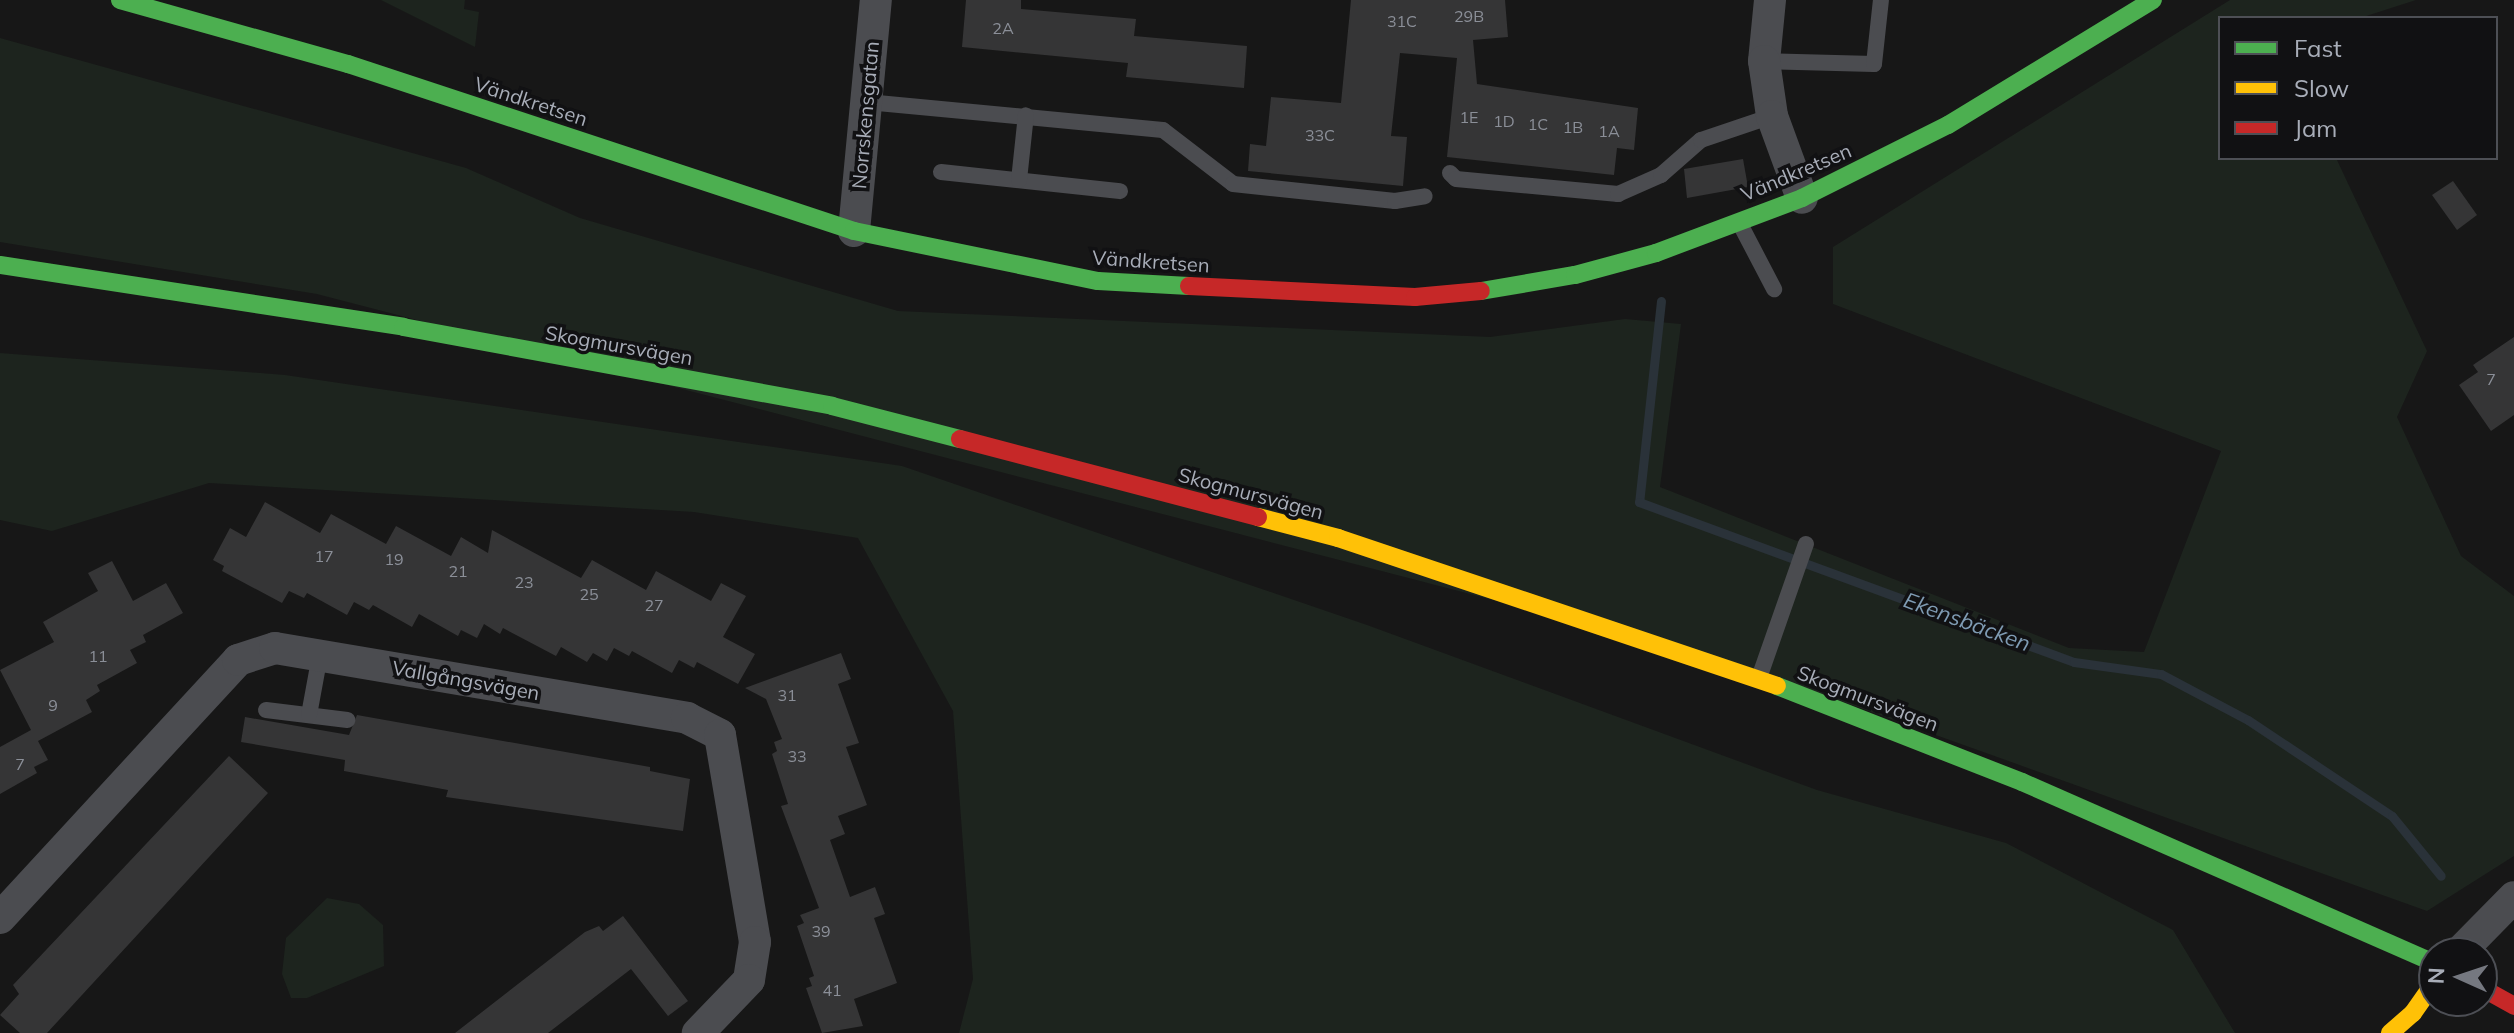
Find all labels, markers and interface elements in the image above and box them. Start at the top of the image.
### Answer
house number: 29B [1454,6,1484,26]
house number: 31C [1387,11,1417,31]
legend [2218,16,2498,160]
house number: 2A [992,18,1014,38]
text: Fast [2294,33,2342,63]
street label: Norrskensgatan [847,40,883,190]
street label: Vändkretsen [471,71,591,131]
text: Slow [2294,73,2349,103]
house number: 1E [1459,107,1479,127]
house number: 1D [1493,111,1515,131]
text: Jam [2294,113,2337,143]
house number: 1C [1528,114,1548,134]
house number: 1B [1563,117,1583,137]
house number: 1A [1598,121,1620,141]
house number: 33C [1305,125,1335,145]
street label: Vändkretsen [1737,138,1855,206]
street label: Vändkretsen [1092,245,1210,277]
street label: Skogmursvägen [543,320,695,370]
house number: 7 [2486,369,2496,389]
street label: Skogmursvägen [1176,462,1326,524]
house number: 17 [314,546,334,566]
house number: 19 [384,549,404,569]
house number: 21 [448,561,468,581]
house number: 23 [514,572,534,592]
house number: 25 [579,584,599,604]
water label: Ekensbäcken [1900,587,2034,657]
house number: 27 [644,595,664,615]
house number: 11 [88,646,108,666]
street label: Vallgångsvägen [390,655,542,705]
street label: Skogmursvägen [1794,660,1942,736]
house number: 31 [777,685,797,705]
house number: 9 [48,695,58,715]
house number: 33 [787,746,807,766]
house number: 7 [15,754,25,774]
house number: 39 [811,921,831,941]
north arrow [2418,937,2498,1017]
text: N [2422,967,2450,985]
house number: 41 [822,980,842,1000]

